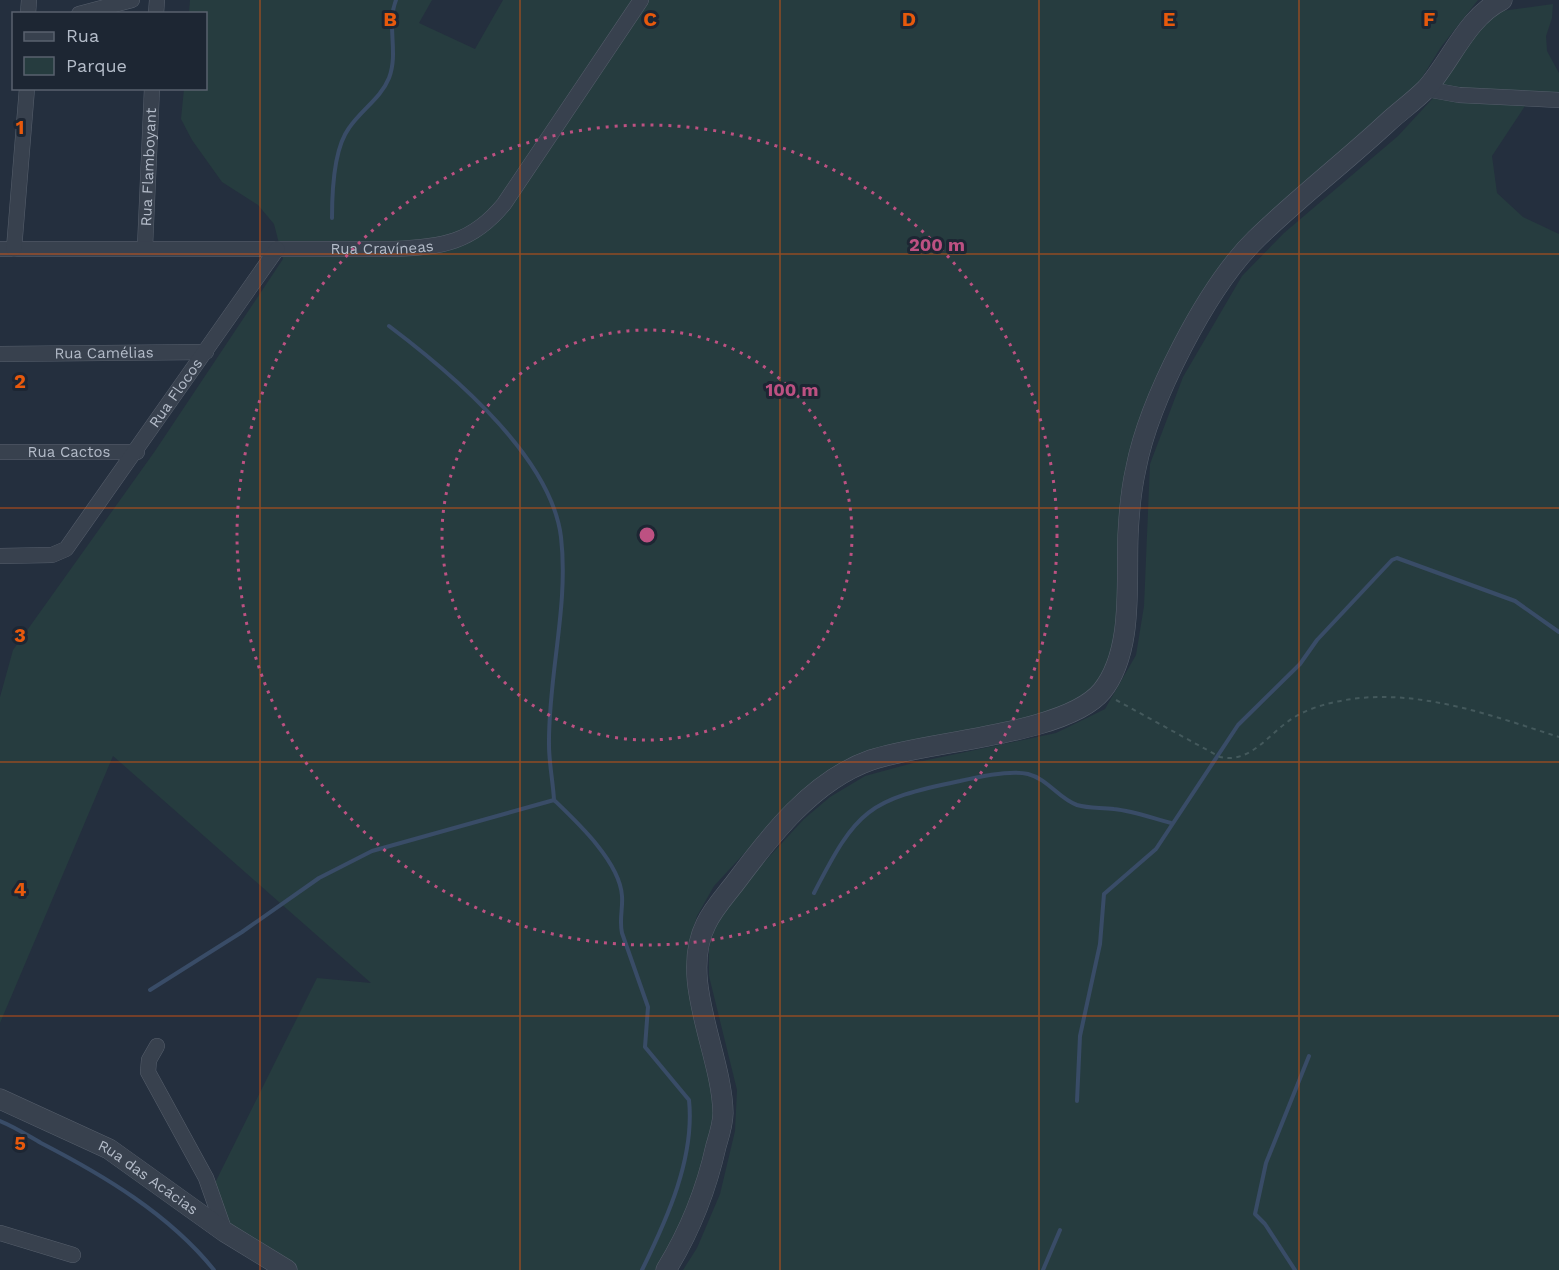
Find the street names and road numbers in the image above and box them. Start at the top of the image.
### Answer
street label: Rua Flamboyant [137,107,160,227]
street label: Rua Cravíneas [331,237,435,258]
street label: Rua Camélias [54,344,154,362]
street label: Rua Flocos [145,355,206,431]
street label: Rua Cactos [28,443,110,461]
street label: Rua das Acácias [95,1136,201,1219]

